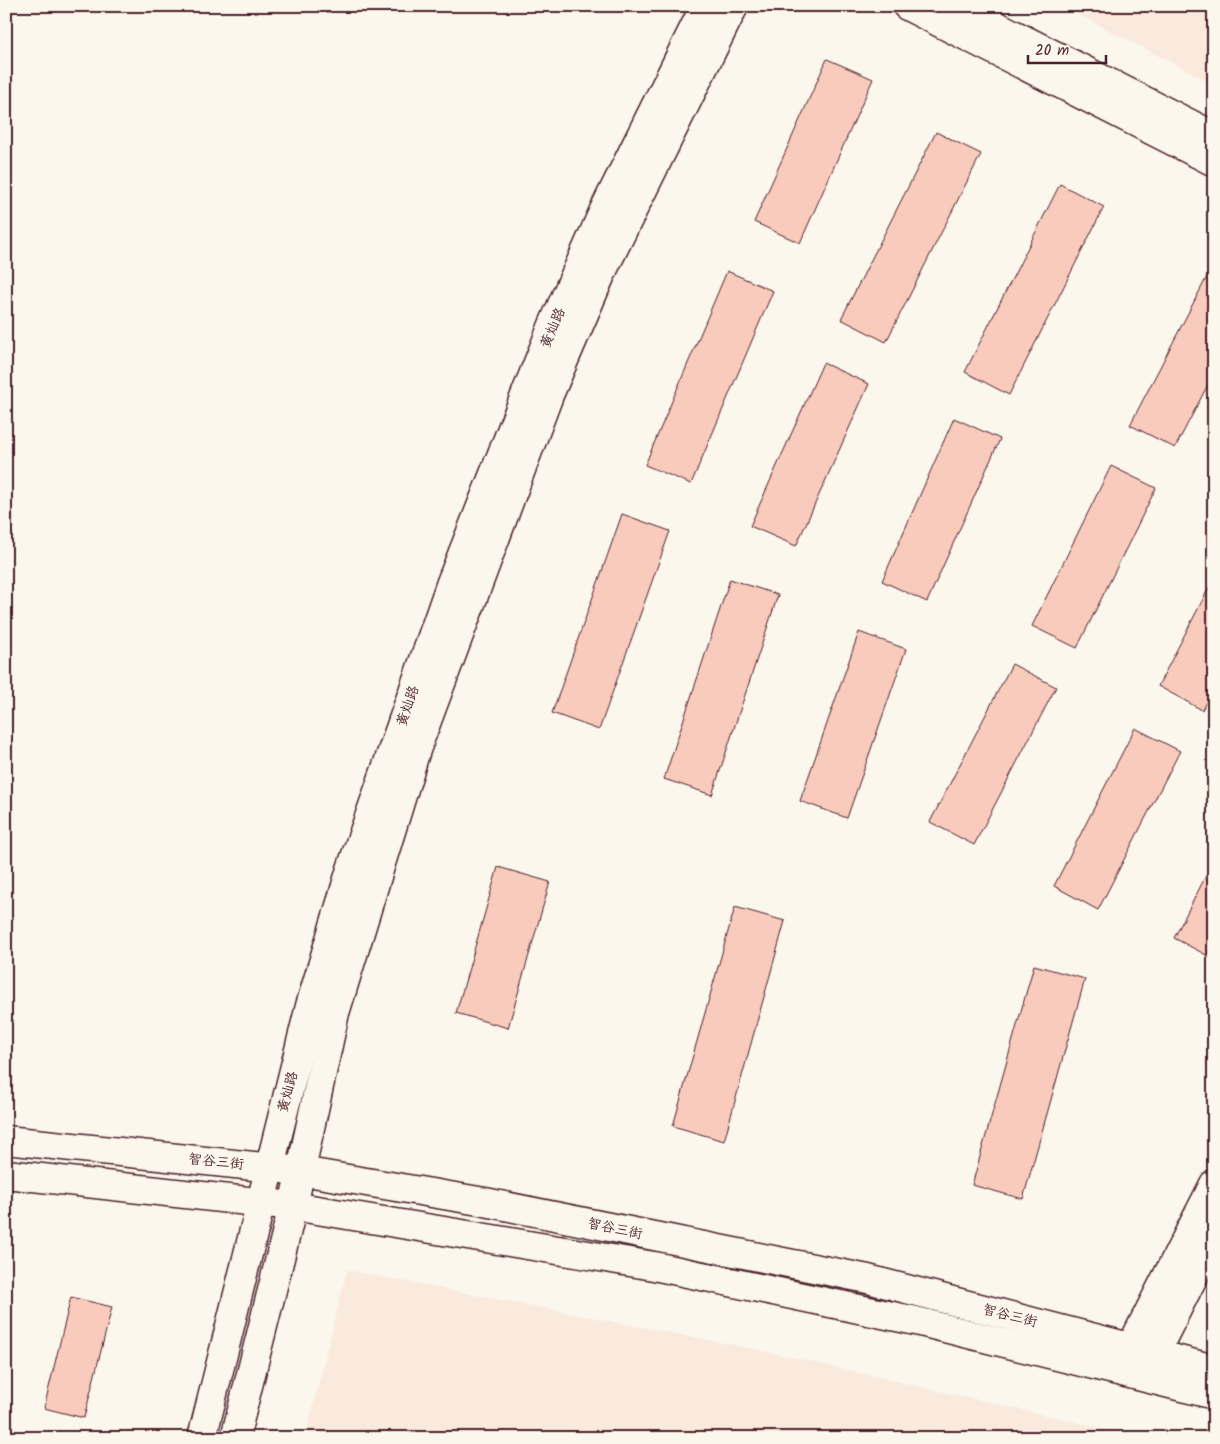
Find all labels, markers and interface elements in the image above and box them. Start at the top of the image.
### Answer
scale bar [1028,32,1105,64]
text: 20 m [1035,39,1069,63]
street label: 黄灿路 [535,304,571,352]
street label: 黄灿路 [391,683,425,729]
street label: 黄灿路 [272,1069,304,1115]
street label: 智谷三街 [187,1148,245,1176]
street label: 智谷三街 [585,1212,645,1246]
street label: 智谷三街 [980,1299,1040,1333]

